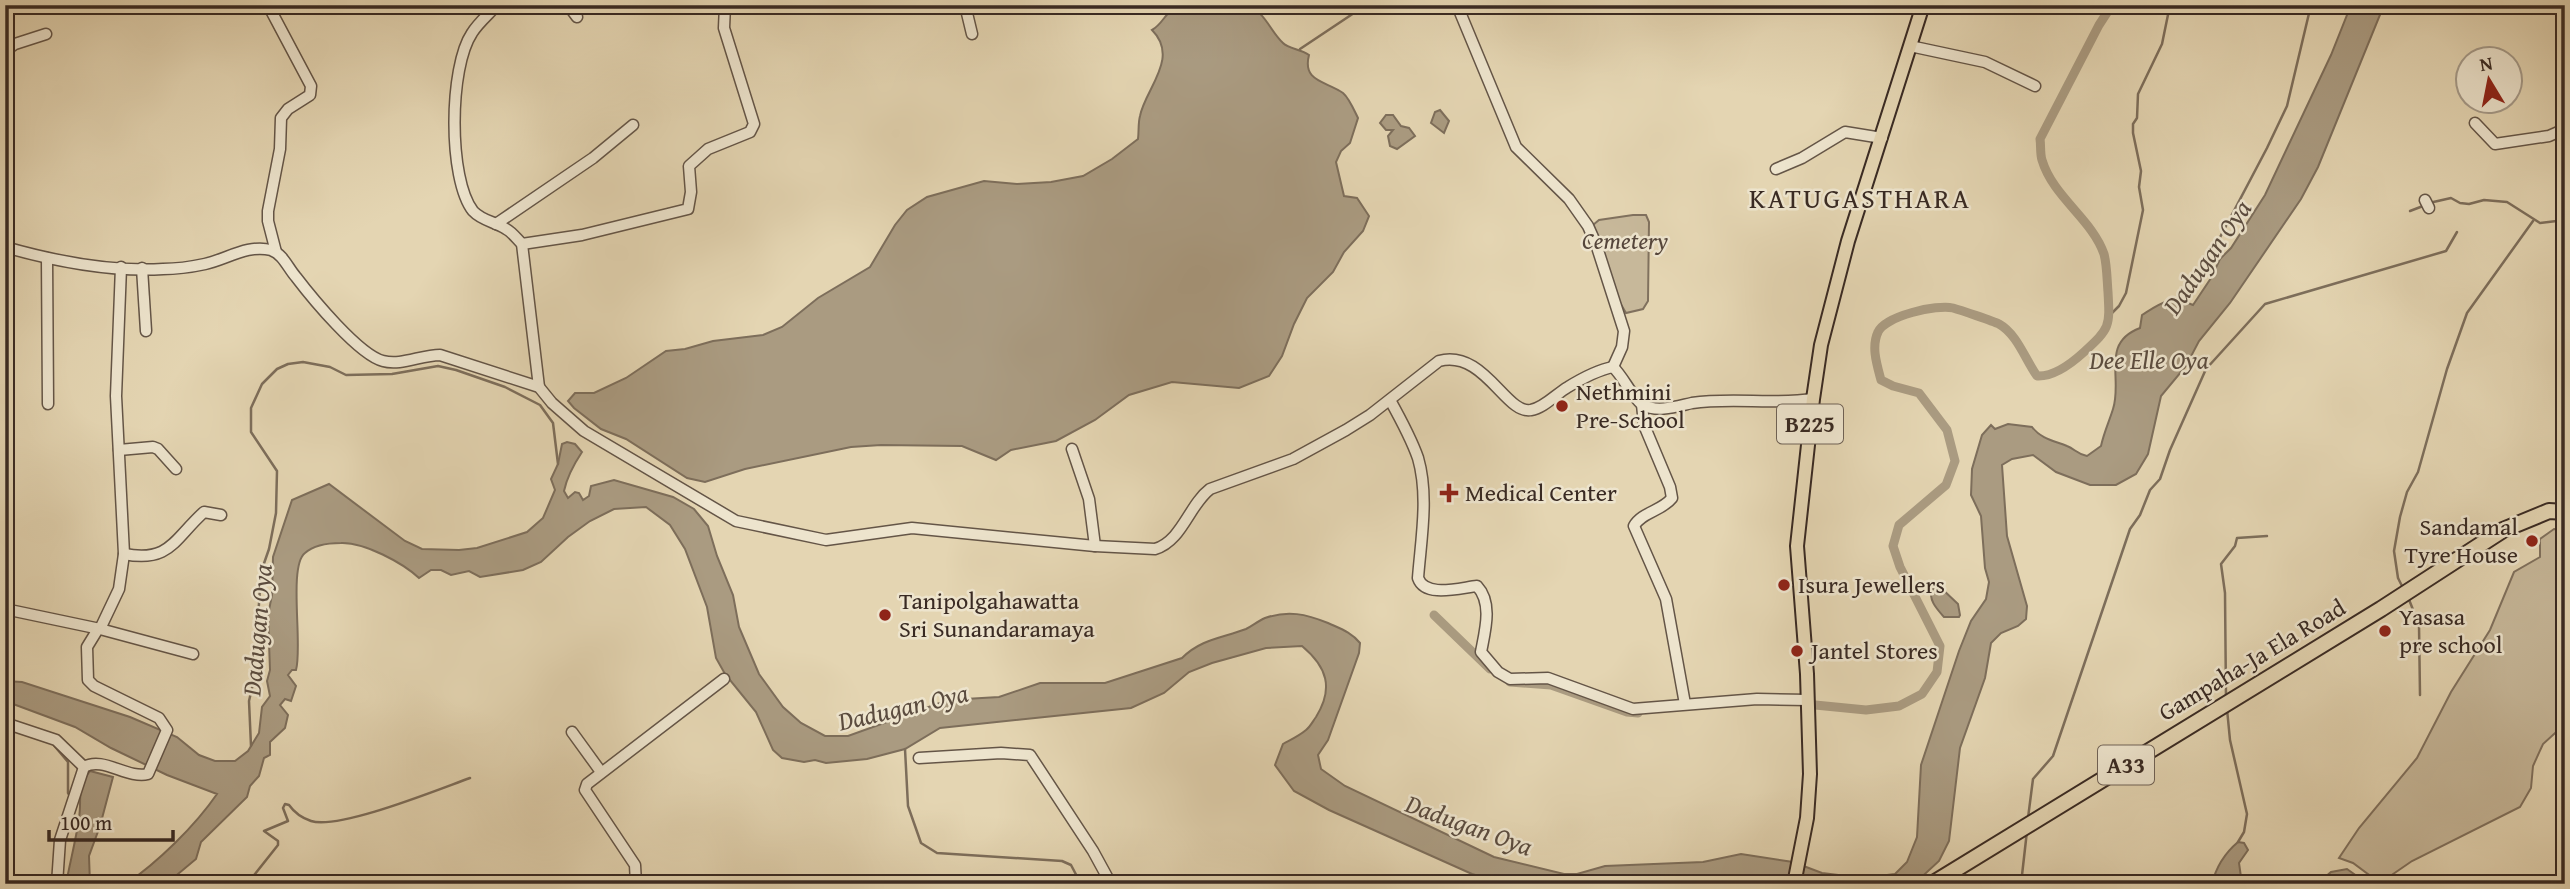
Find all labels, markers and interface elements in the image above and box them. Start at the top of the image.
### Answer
north arrow [2454,46,2524,116]
text: N [2477,48,2495,78]
district label: KATUGASTHARA [1749,177,1971,218]
water label: Dadugan Oya [2152,191,2261,323]
park label: Cemetery [1582,223,1668,258]
water label: Dee Elle Oya [2088,340,2209,379]
place label: Nethmini Pre-School [1576,374,1685,437]
marker: Nethmini Pre-School [1554,398,1570,414]
road number: B225 [1777,404,1843,444]
place label: Medical Center [1465,475,1617,510]
marker: Medical Center [1439,483,1459,503]
place label: Sandamal Tyre House [2405,509,2518,572]
marker: Sandamal Tyre House [2524,533,2540,549]
water label: Dadugan Oya [231,562,282,699]
place label: Isura Jewellers [1798,567,1945,602]
marker: Isura Jewellers [1776,577,1792,593]
place label: Tanipolgahawatta Sri Sunandaramaya [899,583,1095,646]
street label: Gampaha-Ja Ela Road [2152,590,2352,729]
place label: Yasasa pre school [2399,599,2503,662]
marker: Tanipolgahawatta Sri Sunandaramaya [877,607,893,623]
marker: Yasasa pre school [2377,623,2393,639]
place label: Jantel Stores [1808,633,1938,668]
marker: Jantel Stores [1789,643,1805,659]
water label: Dadugan Oya [833,673,972,741]
road number: A33 [2098,746,2154,785]
water label: Dadugan Oya [1399,783,1538,866]
scale bar [49,798,173,842]
text: 100 m [60,807,112,838]

